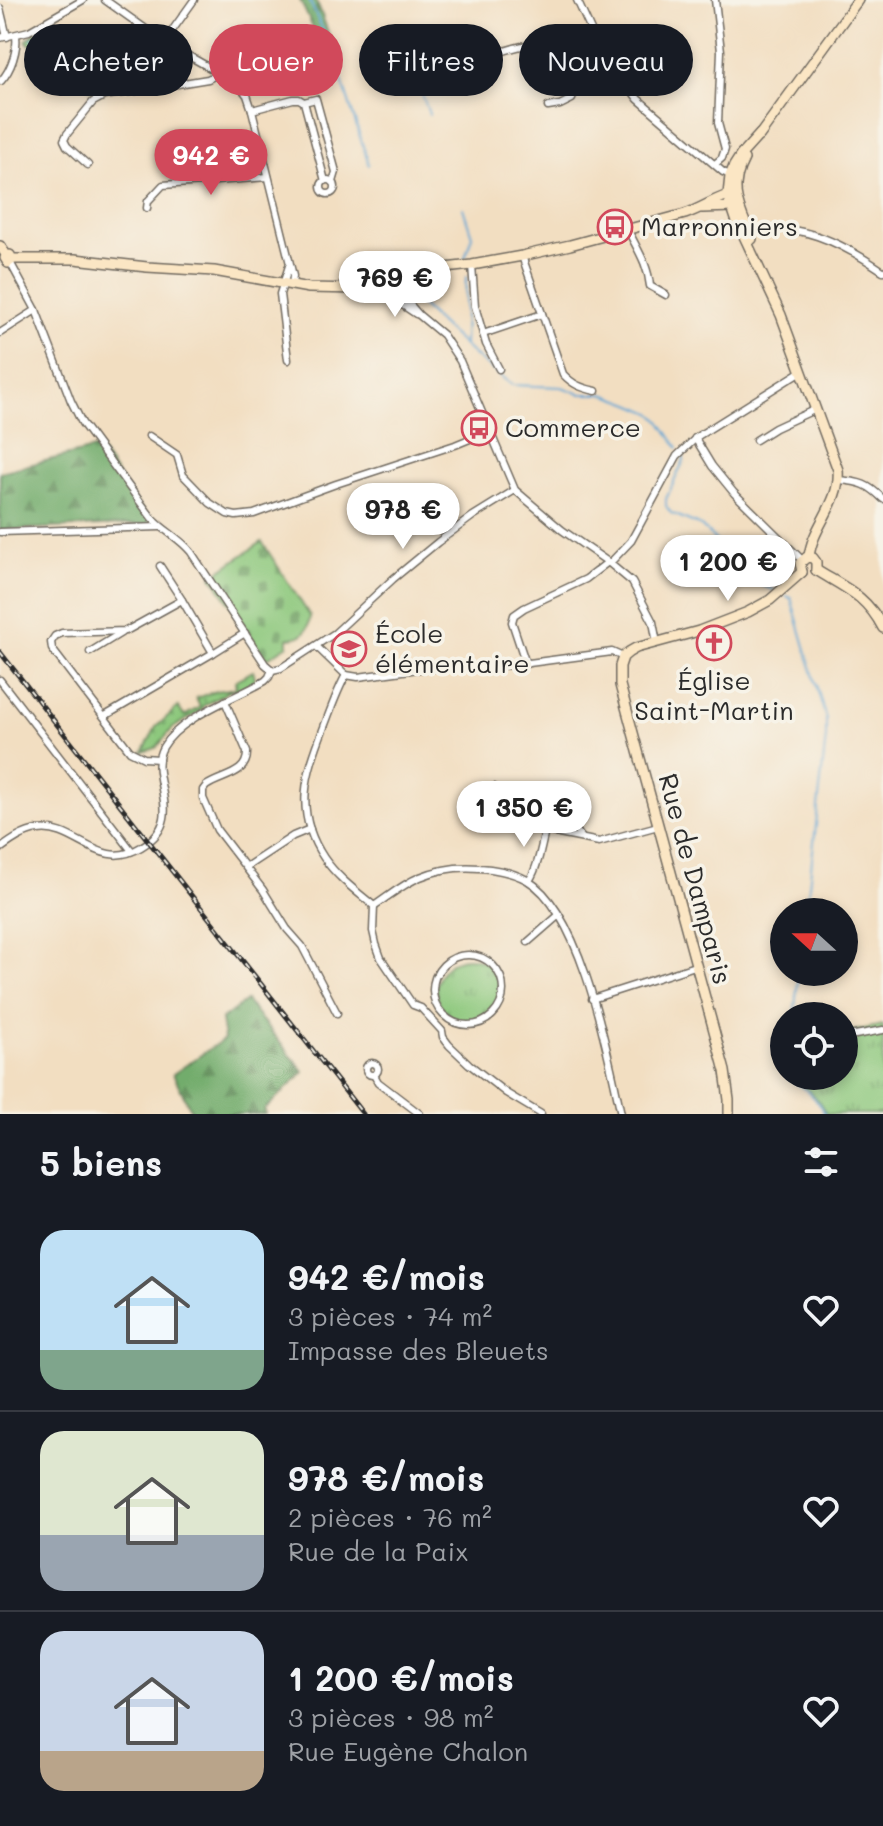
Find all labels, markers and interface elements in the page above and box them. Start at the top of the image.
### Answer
chip: Acheter [24,24,193,96]
chip: Louer [209,24,343,96]
chip: Filtres [359,24,503,96]
chip: Nouveau [519,24,693,96]
pin: 942 € [155,129,267,197]
text: 942 € [172,138,250,172]
bus stop icon: Marronniers [596,208,634,246]
place label: Marronniers [641,209,798,243]
pin: 769 € [339,251,451,319]
text: 769 € [357,260,433,294]
bus stop icon: Commerce [460,409,498,447]
place label: Commerce [505,410,641,444]
pin: 978 € [347,483,459,551]
text: 978 € [365,492,441,526]
pin: 1 200 € [654,535,802,603]
text: 1 200 € [678,544,778,578]
place label: École élémentaire [375,616,530,680]
church icon: Église Saint-Martin [695,624,733,662]
school or university icon: École élémentaire [330,630,368,668]
place label: Église Saint-Martin [634,663,794,727]
street label: Rue de Damparis [651,770,740,988]
pin: 1 350 € [450,781,598,849]
text: 1 350 € [475,790,573,824]
north arrow [770,898,858,986]
map controls [770,898,858,1090]
button: locate [770,1002,858,1090]
text: 5 biens [40,1140,162,1185]
icon: filters [799,1140,843,1184]
text: 942 €/mois [288,1254,485,1299]
icon: home [104,1262,200,1358]
icon: heart [799,1288,843,1332]
text: 3 pièces · 74 m² [288,1299,492,1333]
text: Impasse des Bleuets [288,1333,549,1367]
text: 978 €/mois [288,1455,484,1500]
icon: home [104,1463,200,1559]
icon: heart [799,1489,843,1533]
text: 2 pièces · 76 m² [288,1500,492,1534]
text: Rue de la Paix [288,1534,469,1568]
text: 1 200 €/mois [288,1655,514,1700]
icon: home [104,1663,200,1759]
icon: heart [799,1689,843,1733]
text: 3 pièces · 98 m² [288,1700,494,1734]
text: Rue Eugène Chalon [288,1734,528,1768]

